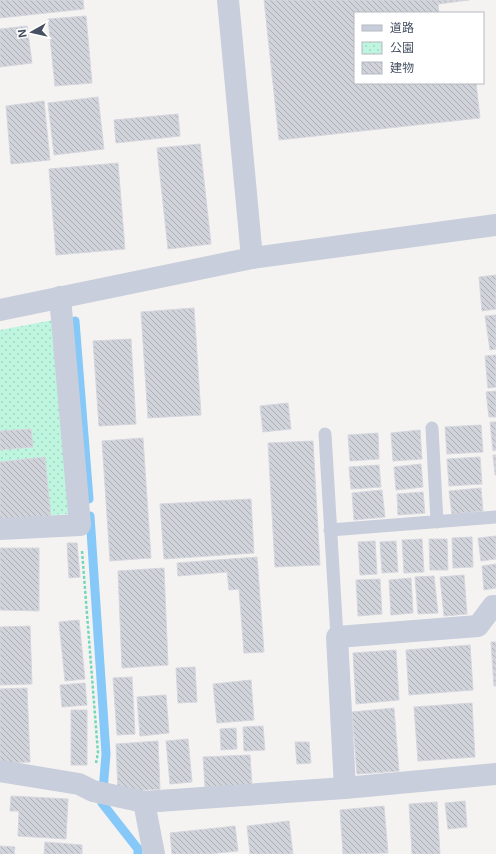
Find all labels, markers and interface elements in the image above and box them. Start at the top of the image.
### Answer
north arrow [12,12,52,52]
legend [354,12,484,84]
text: 道路 [390,20,414,35]
text: N [15,28,30,39]
text: 公園 [390,40,414,55]
text: 建物 [390,60,414,75]

